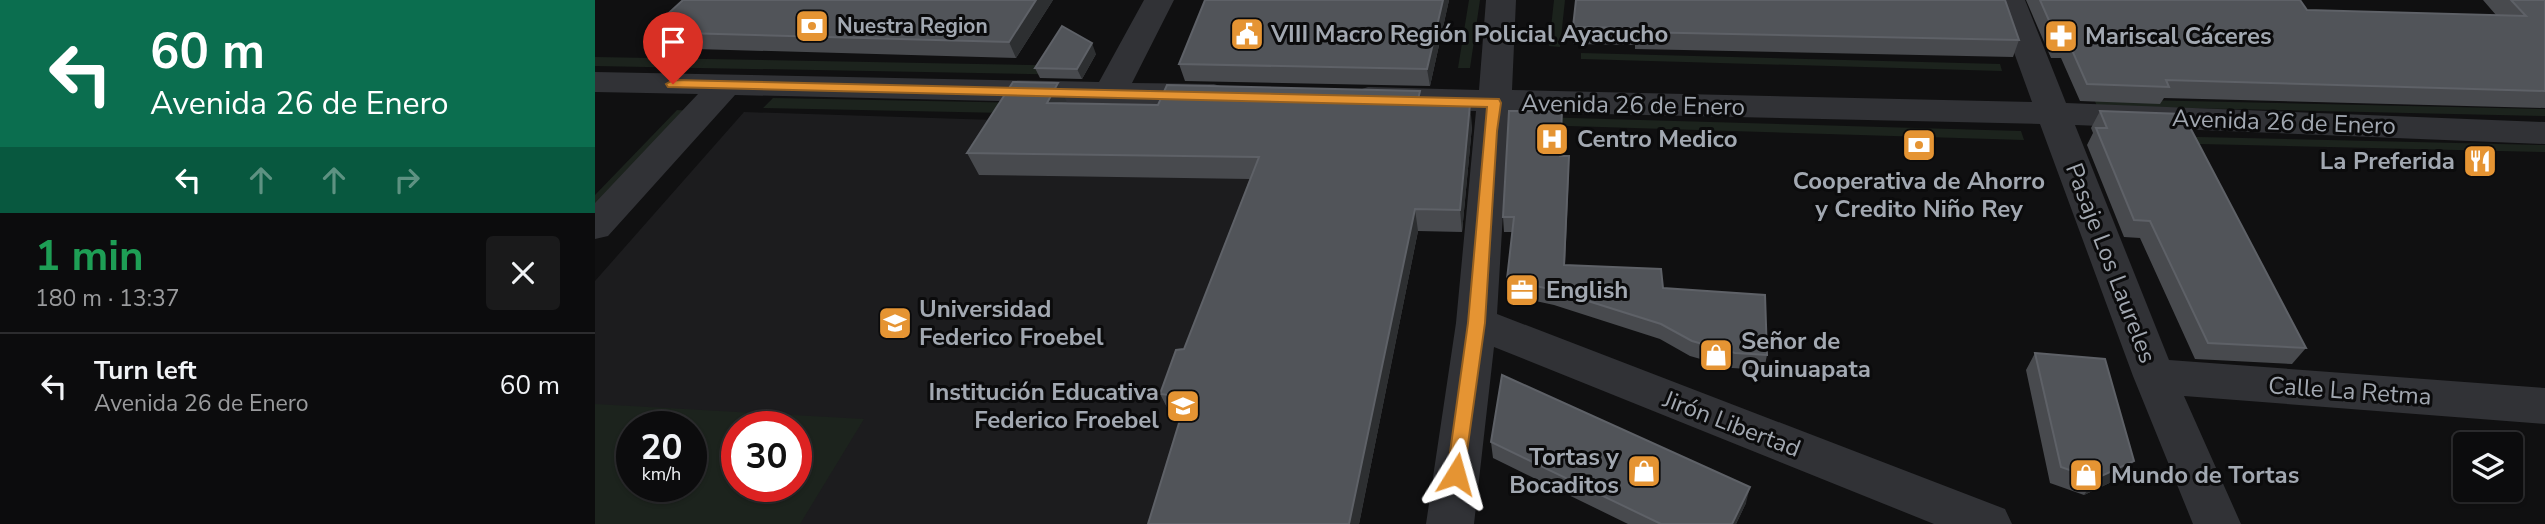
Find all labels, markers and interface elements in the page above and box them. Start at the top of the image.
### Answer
bank icon: Nuestra Region [793,7,831,45]
pin [643,12.0,703,84]
place label: Nuestra Region [837,12,988,40]
public building icon: VIII Macro Región Policial Ayacucho [1228,15,1266,53]
pharmacy icon: Mariscal Cáceres [2042,17,2080,55]
text: 60 m [150,18,265,85]
place label: VIII Macro Región Policial Ayacucho [1270,18,1668,50]
place label: Mariscal Cáceres [2085,20,2272,52]
icon: arrive [654,23,692,61]
icon: left [35,28,126,119]
text: Avenida 26 de Enero [150,82,449,125]
street label: Avenida 26 de Enero [1521,87,1745,123]
street label: Avenida 26 de Enero [2172,102,2396,142]
hospital icon: Centro Medico [1533,120,1571,158]
place label: Centro Medico [1577,123,1738,155]
bank icon: Cooperativa de Ahorro y Credito Niño Rey [1900,126,1938,164]
restaurant icon: La Preferida [2461,142,2499,180]
place label: La Preferida [2320,145,2455,177]
street label: Pasaje Los Laureles [2058,158,2164,368]
icon: left [169,161,207,199]
icon: ahead [242,161,280,199]
icon: ahead [315,161,353,199]
icon: right [388,161,426,199]
place label: Cooperativa de Ahorro y Credito Niño Rey [1793,165,2045,225]
text: 1 min [35,228,144,285]
button: close [486,236,560,310]
office icon: English [1503,271,1541,309]
place label: English [1546,274,1628,306]
text: 180 m · 13:37 [35,283,180,314]
place label: Universidad Federico Froebel [919,293,1104,353]
school or university icon: Universidad Federico Froebel [876,304,914,342]
place label: Señor de Quinuapata [1741,325,1871,385]
shop icon: Señor de Quinuapata [1697,336,1735,374]
text: Turn left [94,353,197,388]
icon: left [35,367,73,405]
text: 60 m [500,368,560,403]
street label: Calle La Retma [2267,369,2433,413]
place label: Institución Educativa Federico Froebel [929,376,1159,436]
street label: Jirón Libertad [1658,383,1805,465]
school or university icon: Institución Educativa Federico Froebel [1164,387,1202,425]
text: Avenida 26 de Enero [94,388,309,419]
speed limit sign: 30 [721,411,812,502]
text: 20 [640,424,683,471]
map controls [2453,432,2523,502]
button: layers [2453,432,2523,502]
position arrow [1419,437,1493,511]
place label: Tortas y Bocaditos [1509,441,1619,501]
shop icon: Tortas y Bocaditos [1625,452,1663,490]
shop icon: Mundo de Tortas [2067,456,2105,494]
place label: Mundo de Tortas [2111,459,2299,491]
text: km/h [642,462,681,486]

